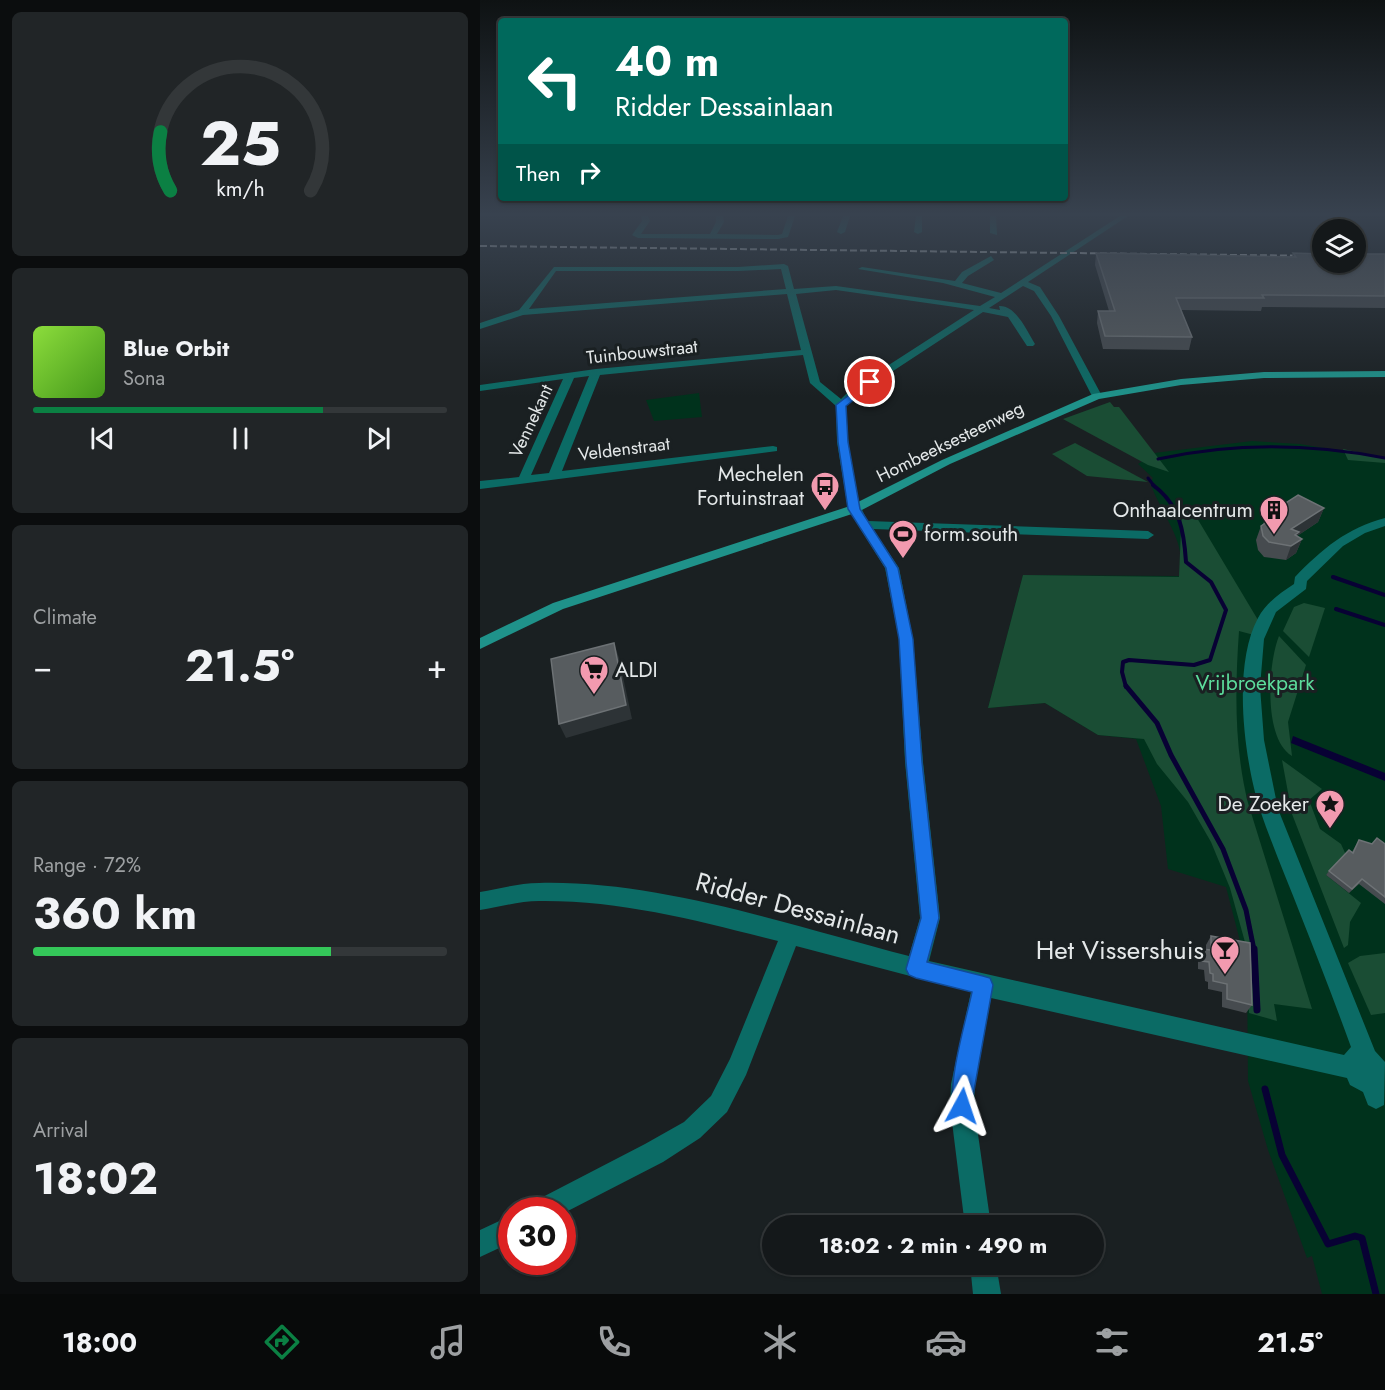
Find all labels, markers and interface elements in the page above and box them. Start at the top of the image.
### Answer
text: 40 m [615,31,719,92]
icon: left [516,42,594,120]
text: Ridder Dessainlaan [615,87,834,126]
text: 25 [199,98,281,188]
icon: right [573,156,606,189]
text: Then [516,157,561,189]
text: km/h [216,174,264,205]
map controls [1312,219,1366,273]
button: layers [1312,219,1366,273]
text: Blue Orbit [123,332,229,364]
street label: Tuinbouwstraat [585,333,700,371]
pin [844,356,895,407]
text: Sona [123,364,165,393]
icon: arrive [853,365,886,398]
street label: Vennekant [503,379,560,462]
street label: Hombeeksesteenweg [872,395,1028,489]
icon: previous [86,422,119,455]
icon: pause [224,422,257,455]
icon: next [362,422,395,455]
street label: Veldenstraat [577,430,672,468]
place label: Mechelen Fortuinstraat [697,459,804,513]
bus stop icon: Mechelen Fortuinstraat [809,470,841,512]
building icon: Onthaalcentrum [1258,494,1290,536]
place label: Onthaalcentrum [1113,495,1253,525]
sports icon: form.south [887,518,919,560]
place label: form.south [924,519,1018,549]
text: Climate [33,603,97,632]
text: 21.5° [185,633,294,698]
text: − [33,643,52,690]
text: + [427,643,447,690]
supermarket icon: ALDI [578,654,610,696]
place label: ALDI [615,655,658,685]
park label: Vrijbroekpark [1195,668,1315,698]
place icon: De Zoeker [1314,788,1346,830]
place label: De Zoeker [1218,789,1310,819]
text: Range · 72% [33,851,141,880]
street label: Ridder Dessainlaan [691,862,905,954]
text: 360 km [33,881,197,946]
place label: Het Vissershuis [1036,931,1204,969]
bar icon: Het Vissershuis [1209,934,1241,976]
position arrow [930,1074,994,1138]
text: Arrival [33,1116,88,1145]
text: 18:02 [33,1146,158,1211]
speed limit sign: 30 [498,1197,576,1275]
text: 18:02 · 2 min · 490 m [819,1229,1047,1261]
icon: directions [261,1321,303,1363]
icon: music [427,1321,469,1363]
icon: phone [593,1321,635,1363]
icon: climate [759,1321,801,1363]
icon: car [925,1321,967,1363]
icon: filters [1091,1321,1133,1363]
text: 18:00 [62,1323,137,1362]
text: 21.5° [1257,1323,1323,1362]

